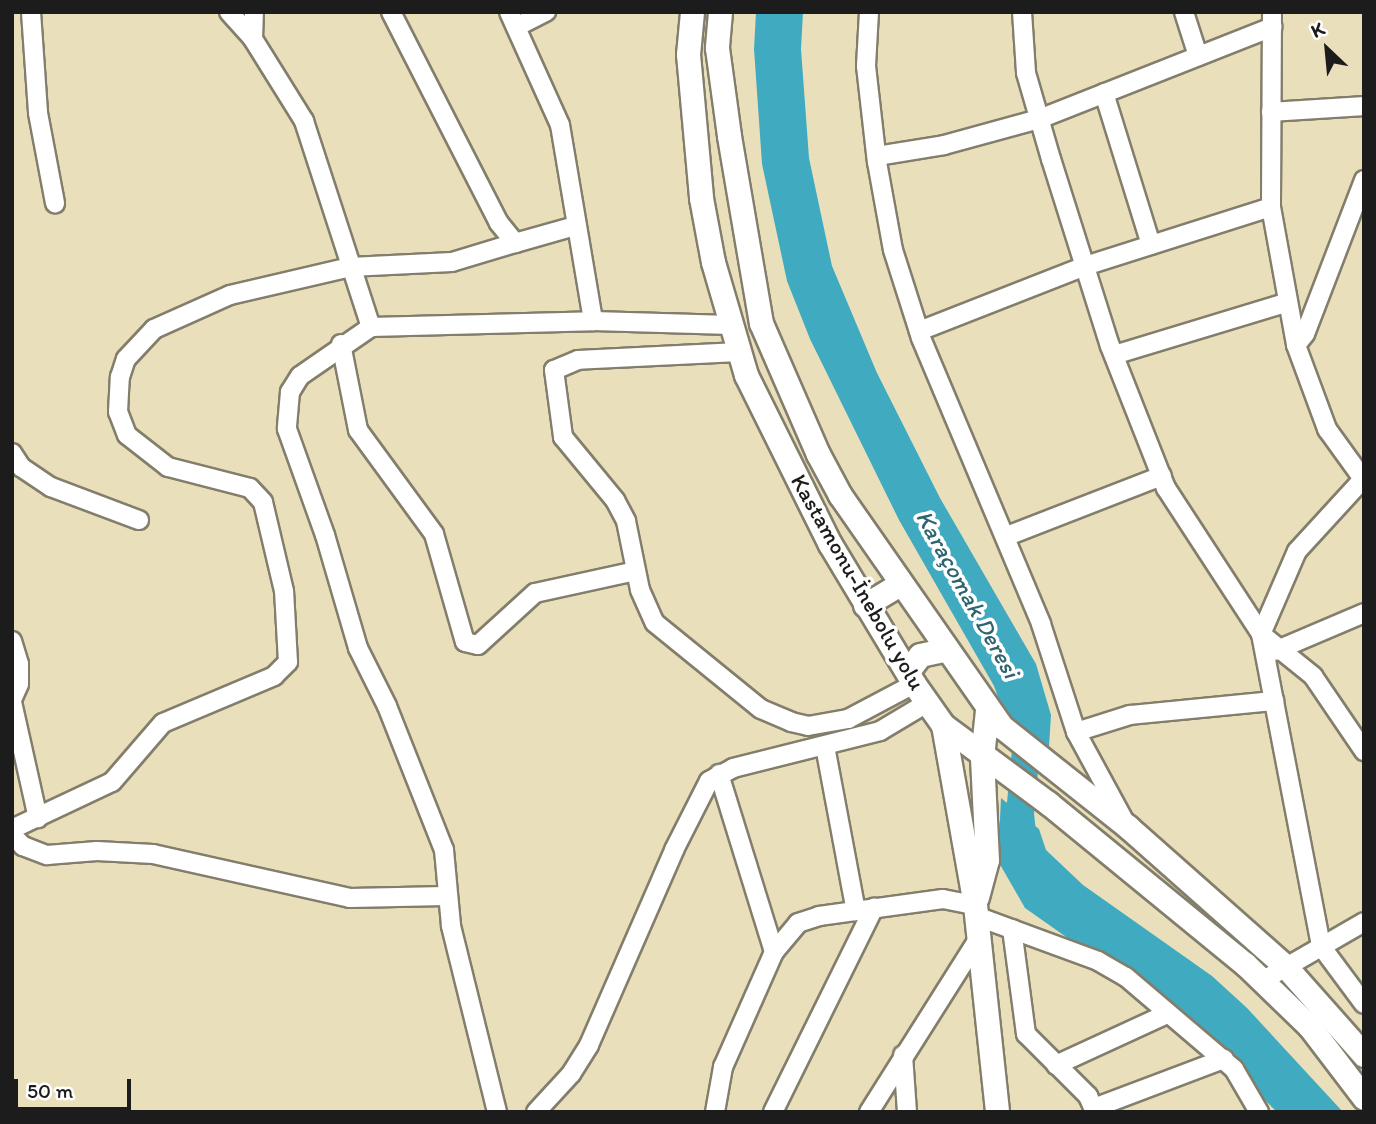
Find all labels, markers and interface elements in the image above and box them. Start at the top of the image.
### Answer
north arrow [1292,14,1362,84]
text: K [1307,17,1328,43]
street label: Kastamonu-İnebolu yolu [785,469,931,695]
water label: Karaçomak Deresi [910,505,1026,683]
scale bar [18,1064,135,1108]
text: 50 m [27,1078,73,1103]

